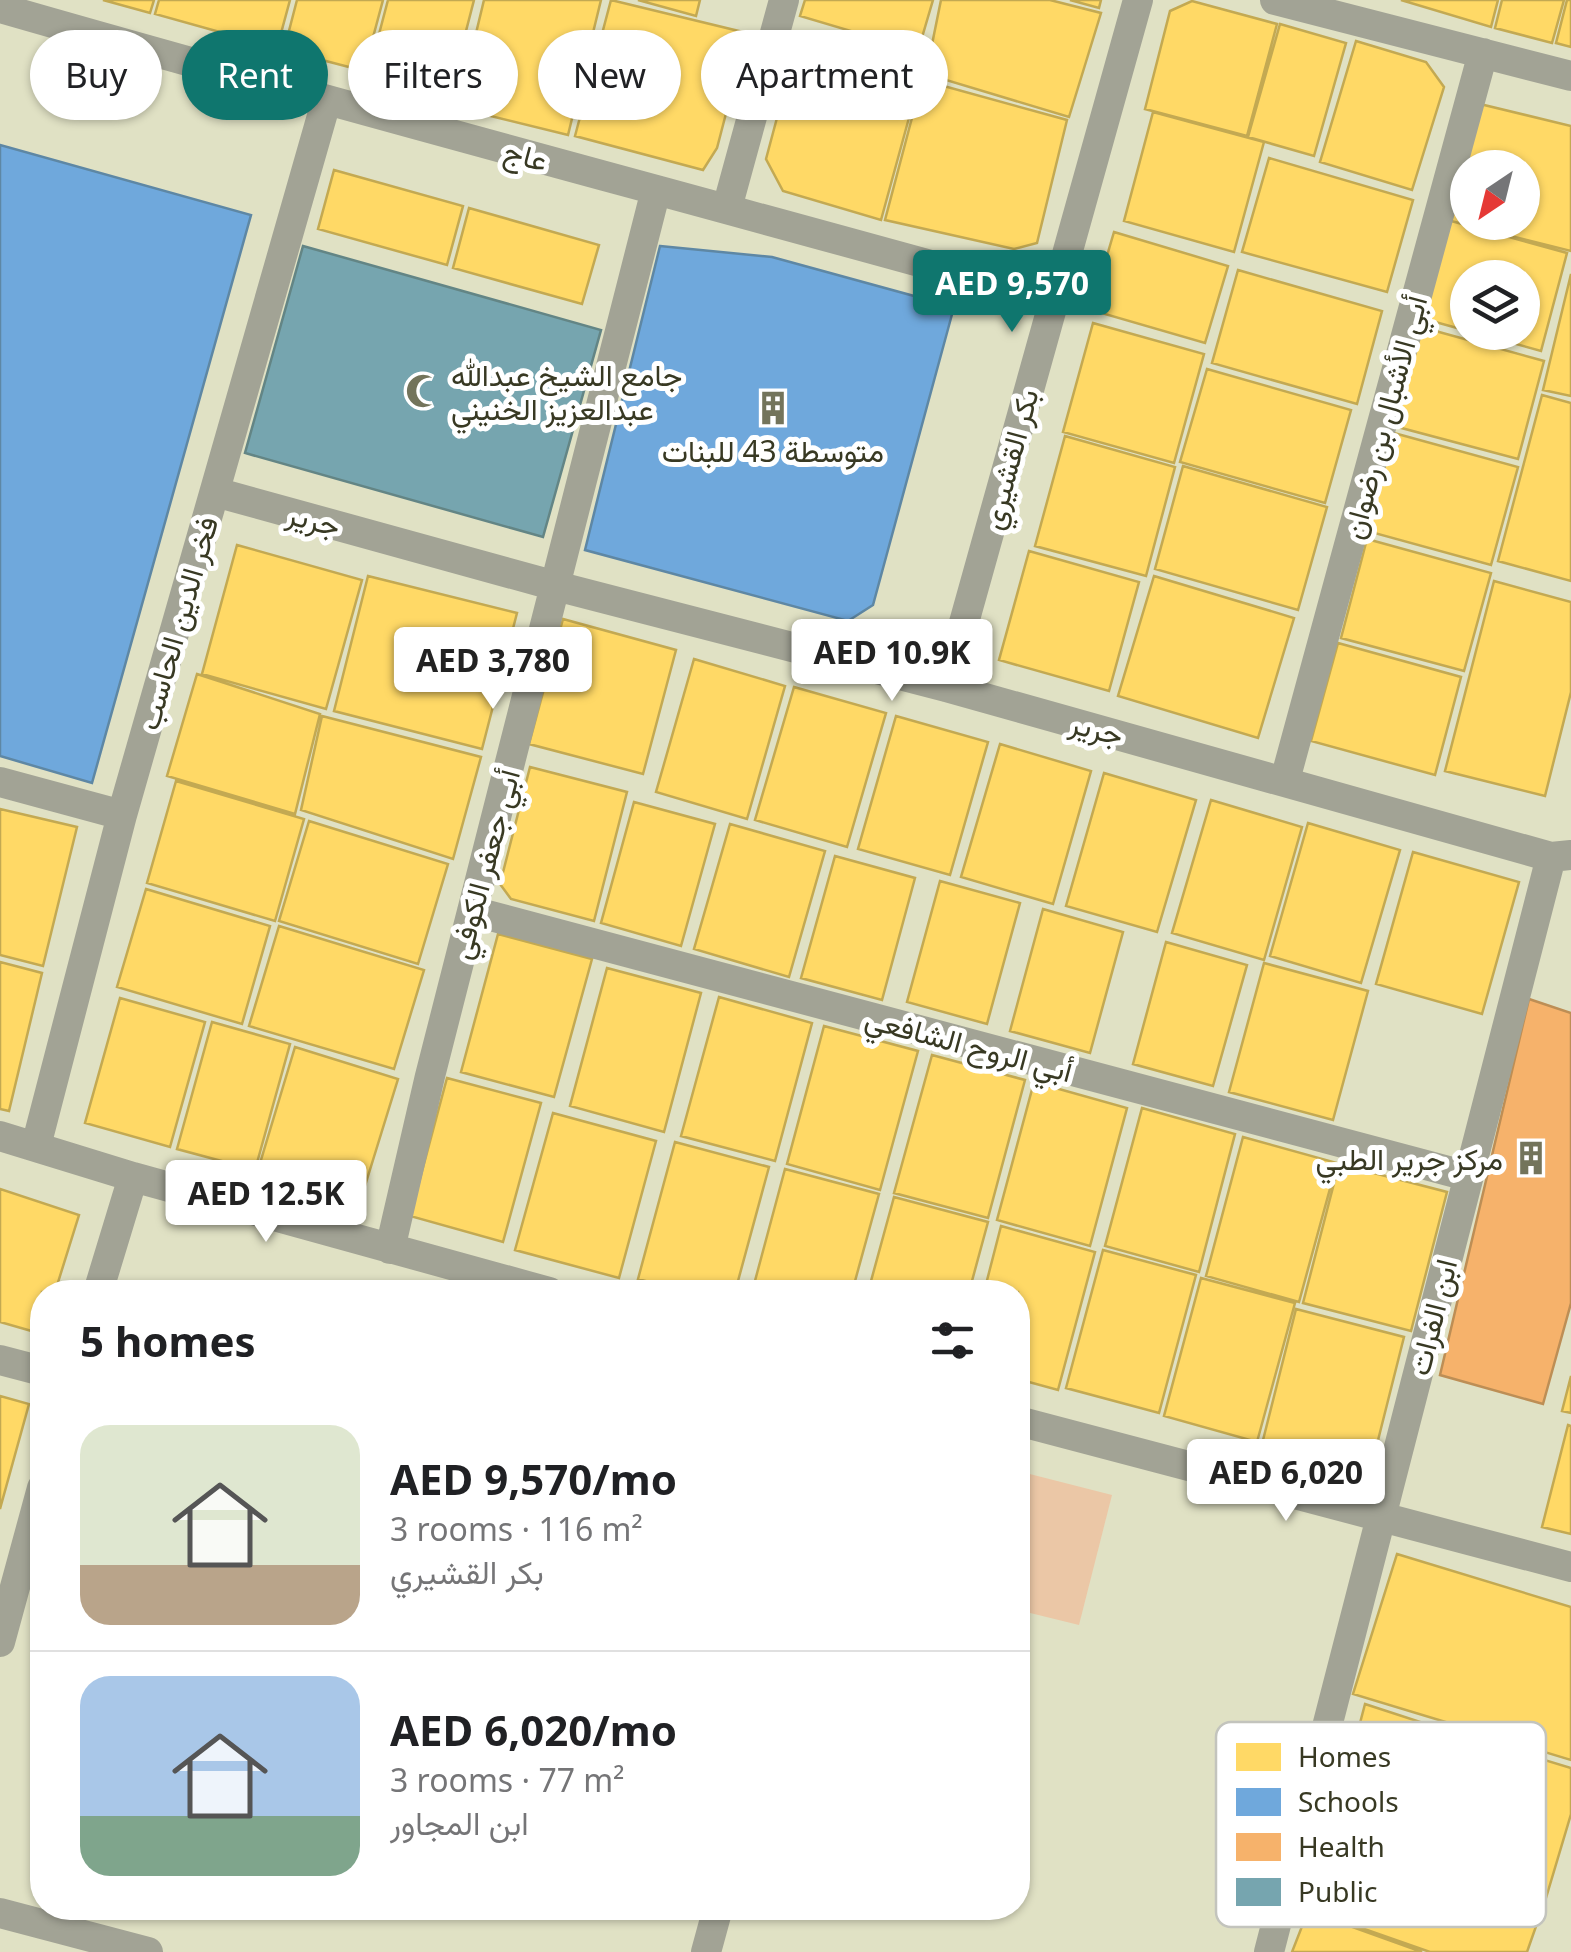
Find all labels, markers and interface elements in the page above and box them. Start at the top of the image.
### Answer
chip: Buy [30,30,162,120]
chip: Rent [182,30,328,120]
chip: Filters [348,30,518,120]
chip: New [538,30,681,120]
chip: Apartment [701,30,948,120]
street label: عاج [499,130,552,181]
north arrow [1450,150,1540,240]
map controls [1450,150,1540,350]
pin: AED 9,570 [898,250,1126,335]
button: layers [1450,260,1540,350]
text: AED 9,570 [935,261,1089,304]
street label: أبي الأشبال بن رضوان [1332,291,1441,545]
place label: جامع الشيخ عبدالله عبدالعزيز الخنيني [451,354,682,434]
mosque icon: جامع الشيخ عبدالله عبدالعزيز الخنيني [404,372,442,410]
street label: بكر القشيري [971,384,1052,535]
building icon: متوسطة 43 للبنات [754,389,792,427]
place label: متوسطة 43 للبنات [662,430,884,471]
street label: جرير [282,492,345,546]
street label: فخر الدين الحاسب [127,511,227,735]
pin: AED 10.9K [778,619,1006,704]
pin: AED 3,780 [379,627,607,712]
text: AED 10.9K [814,630,970,673]
text: AED 3,780 [416,638,570,681]
street label: جرير [1065,701,1128,755]
street label: أبي جعفر الكوفي [439,765,534,965]
street label: أبي الروح الشافعي [860,997,1077,1096]
place label: مركز جرير الطبي [1316,1138,1503,1184]
building icon: مركز جرير الطبي [1512,1139,1550,1177]
pin: AED 12.5K [152,1160,380,1245]
text: AED 12.5K [188,1171,344,1214]
street label: ابن الفرات [1398,1255,1466,1379]
text: 5 homes [80,1312,256,1369]
icon: filters [925,1313,980,1368]
pin: AED 6,020 [1172,1439,1400,1524]
text: AED 9,570/mo [390,1450,677,1507]
text: AED 6,020 [1209,1450,1363,1493]
icon: home [160,1465,280,1585]
text: 3 rooms · 116 m² [390,1507,643,1550]
text: بكر القشيري [390,1550,544,1593]
text: AED 6,020/mo [390,1701,677,1758]
icon: home [160,1716,280,1836]
legend [1216,1722,1546,1927]
text: Homes [1298,1737,1391,1775]
text: 3 rooms · 77 m² [390,1758,624,1801]
text: Schools [1298,1782,1399,1820]
text: ابن المجاور [390,1801,529,1844]
text: Health [1298,1827,1385,1865]
text: Public [1298,1872,1377,1910]

